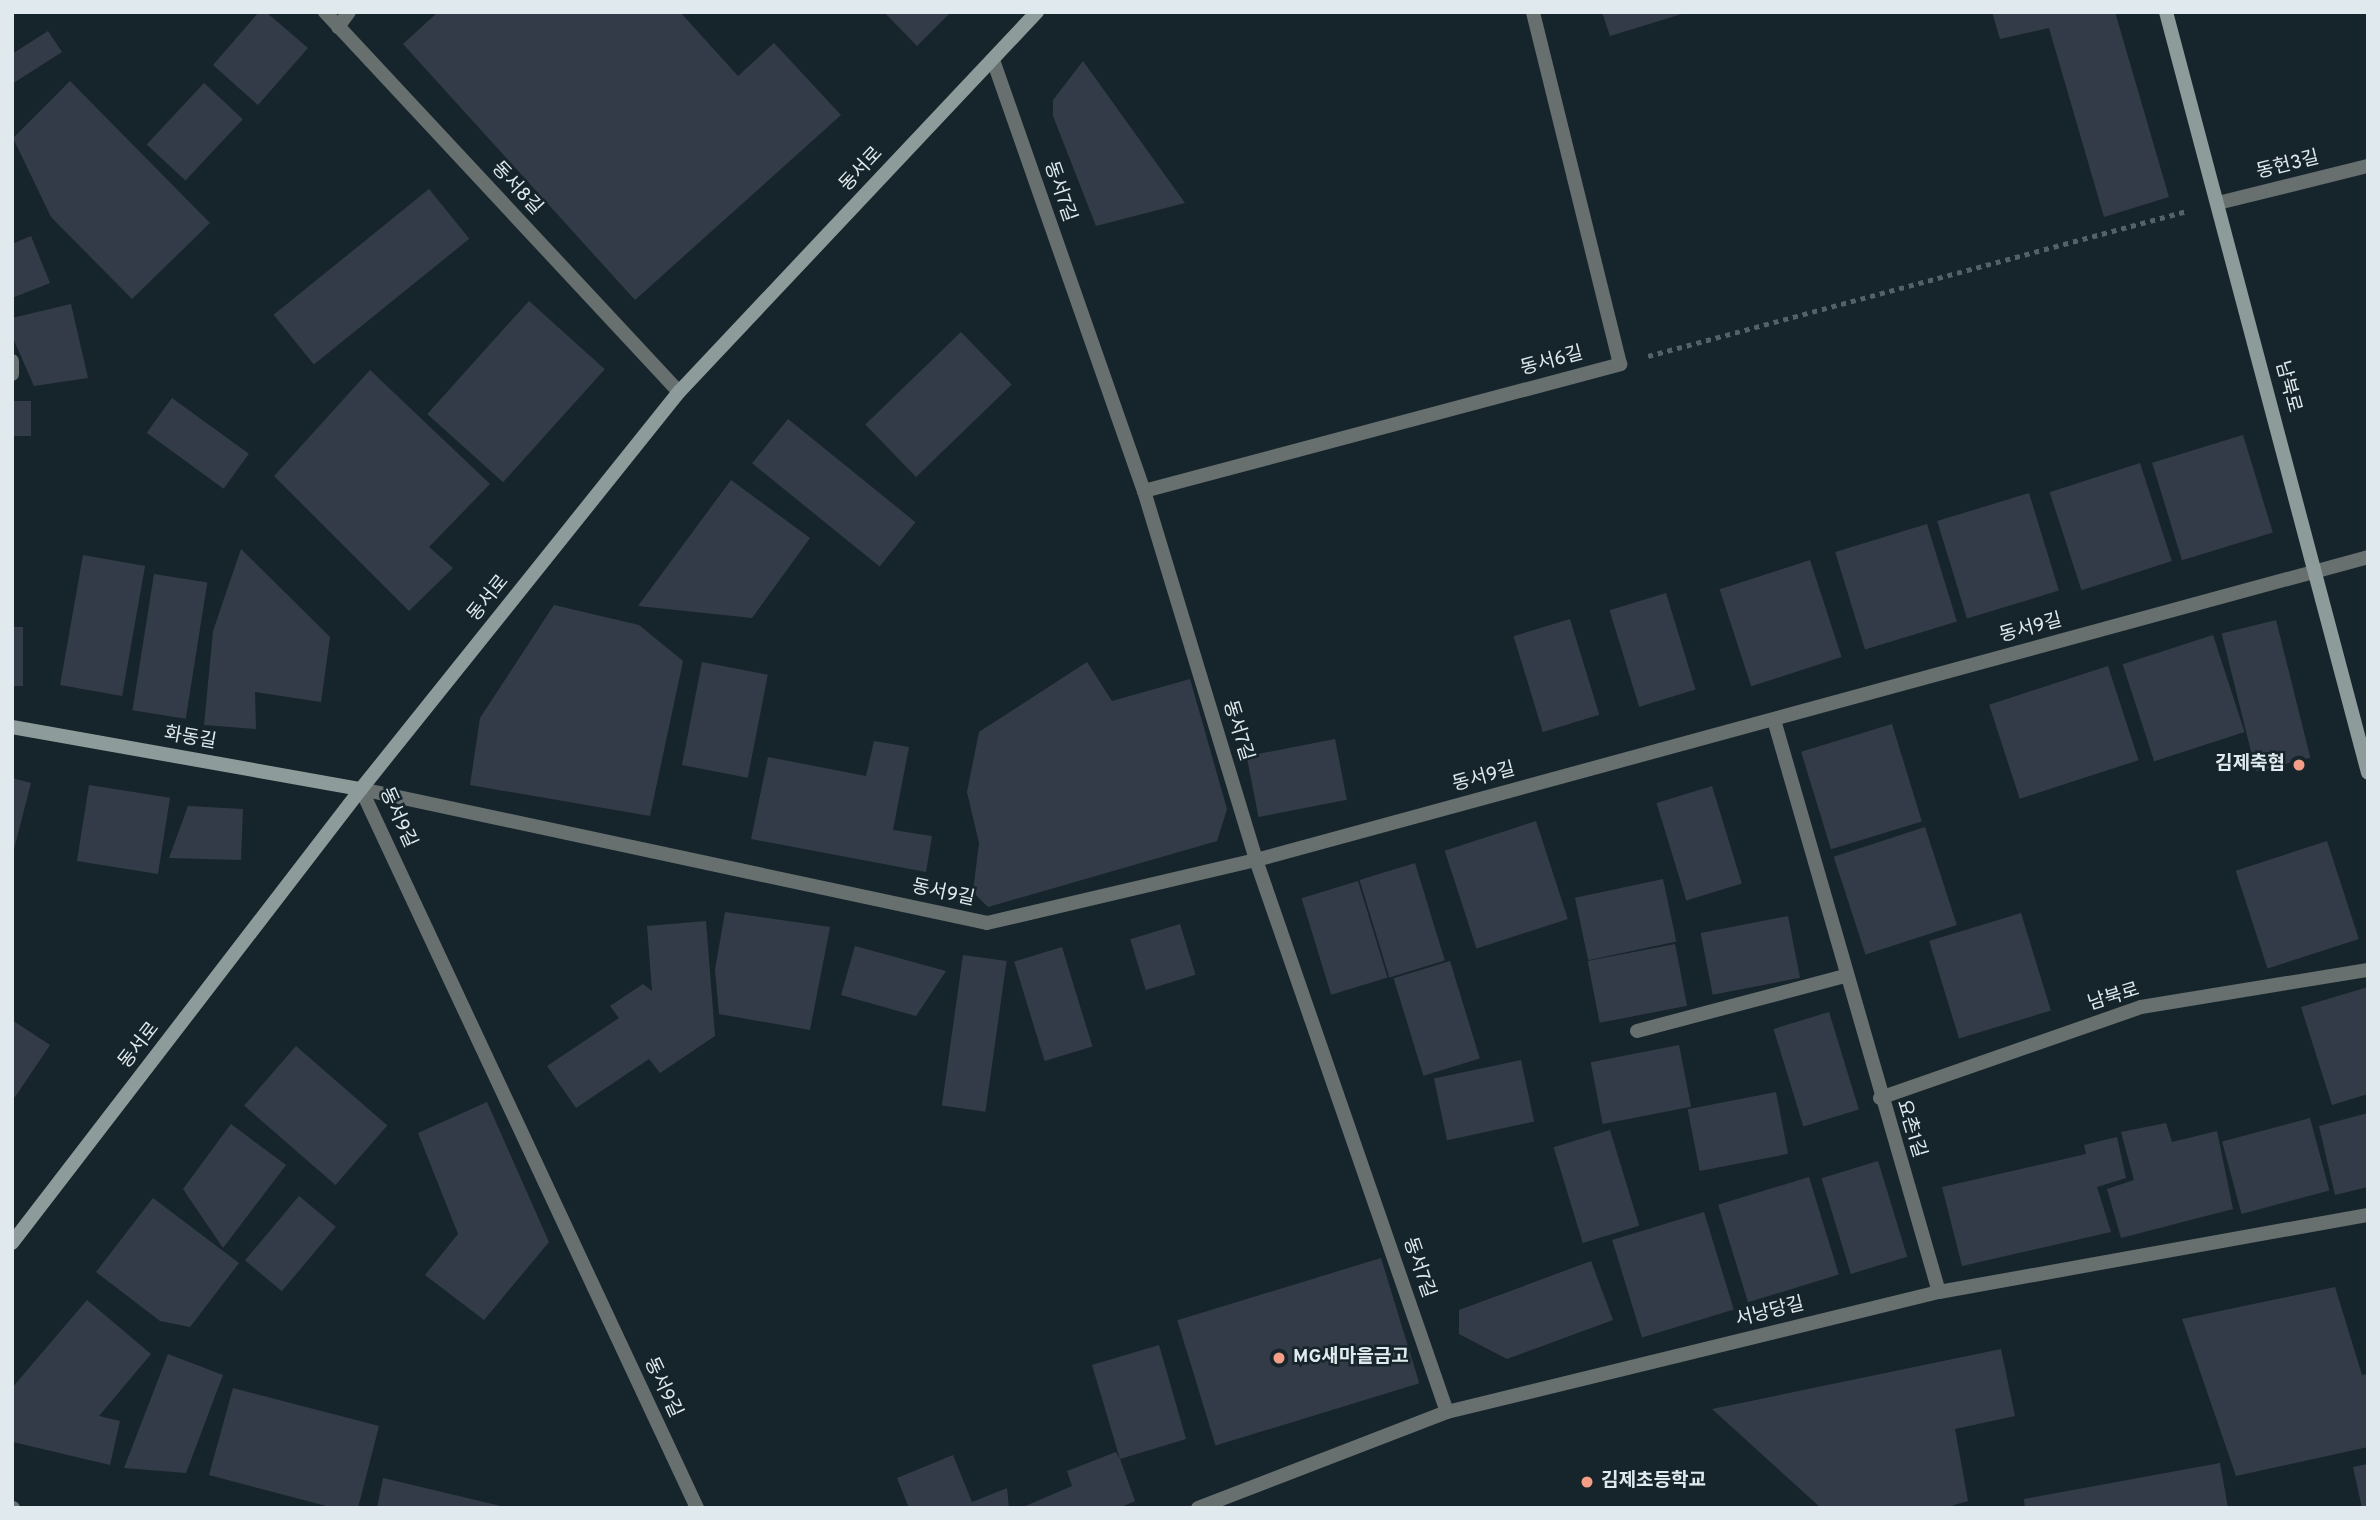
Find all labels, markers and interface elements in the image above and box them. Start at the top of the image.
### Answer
street label: 동서로 [836,143,888,197]
street label: 동헌3길 [2254,147,2322,185]
street label: 동서8길 [486,158,546,220]
street label: 동서7길 [1038,159,1080,225]
street label: 동서6길 [1518,343,1586,381]
street label: 남북로 [2269,359,2305,415]
street label: 동서로 [464,571,514,627]
street label: 동서9길 [1997,610,2065,648]
street label: 동서7길 [1217,698,1257,764]
street label: 화동길 [162,723,218,755]
place label: 김제축협 [2215,754,2285,776]
marker: 김제축협 [2291,757,2307,773]
street label: 동서9길 [1450,759,1518,797]
street label: 동서9길 [374,784,420,852]
street label: 동서9길 [909,876,977,912]
street label: 남북로 [2086,979,2142,1017]
street label: 동서로 [115,1018,165,1074]
street label: 요촌1길 [1890,1097,1930,1161]
street label: 동서7길 [1397,1235,1439,1301]
street label: 서낭당길 [1733,1293,1807,1333]
place label: MG새마을금고 [1293,1347,1409,1369]
marker: MG새마을금고 [1271,1350,1287,1366]
street label: 동서9길 [638,1354,686,1422]
place label: 김제초등학교 [1601,1471,1706,1493]
marker: 김제초등학교 [1579,1474,1595,1490]

